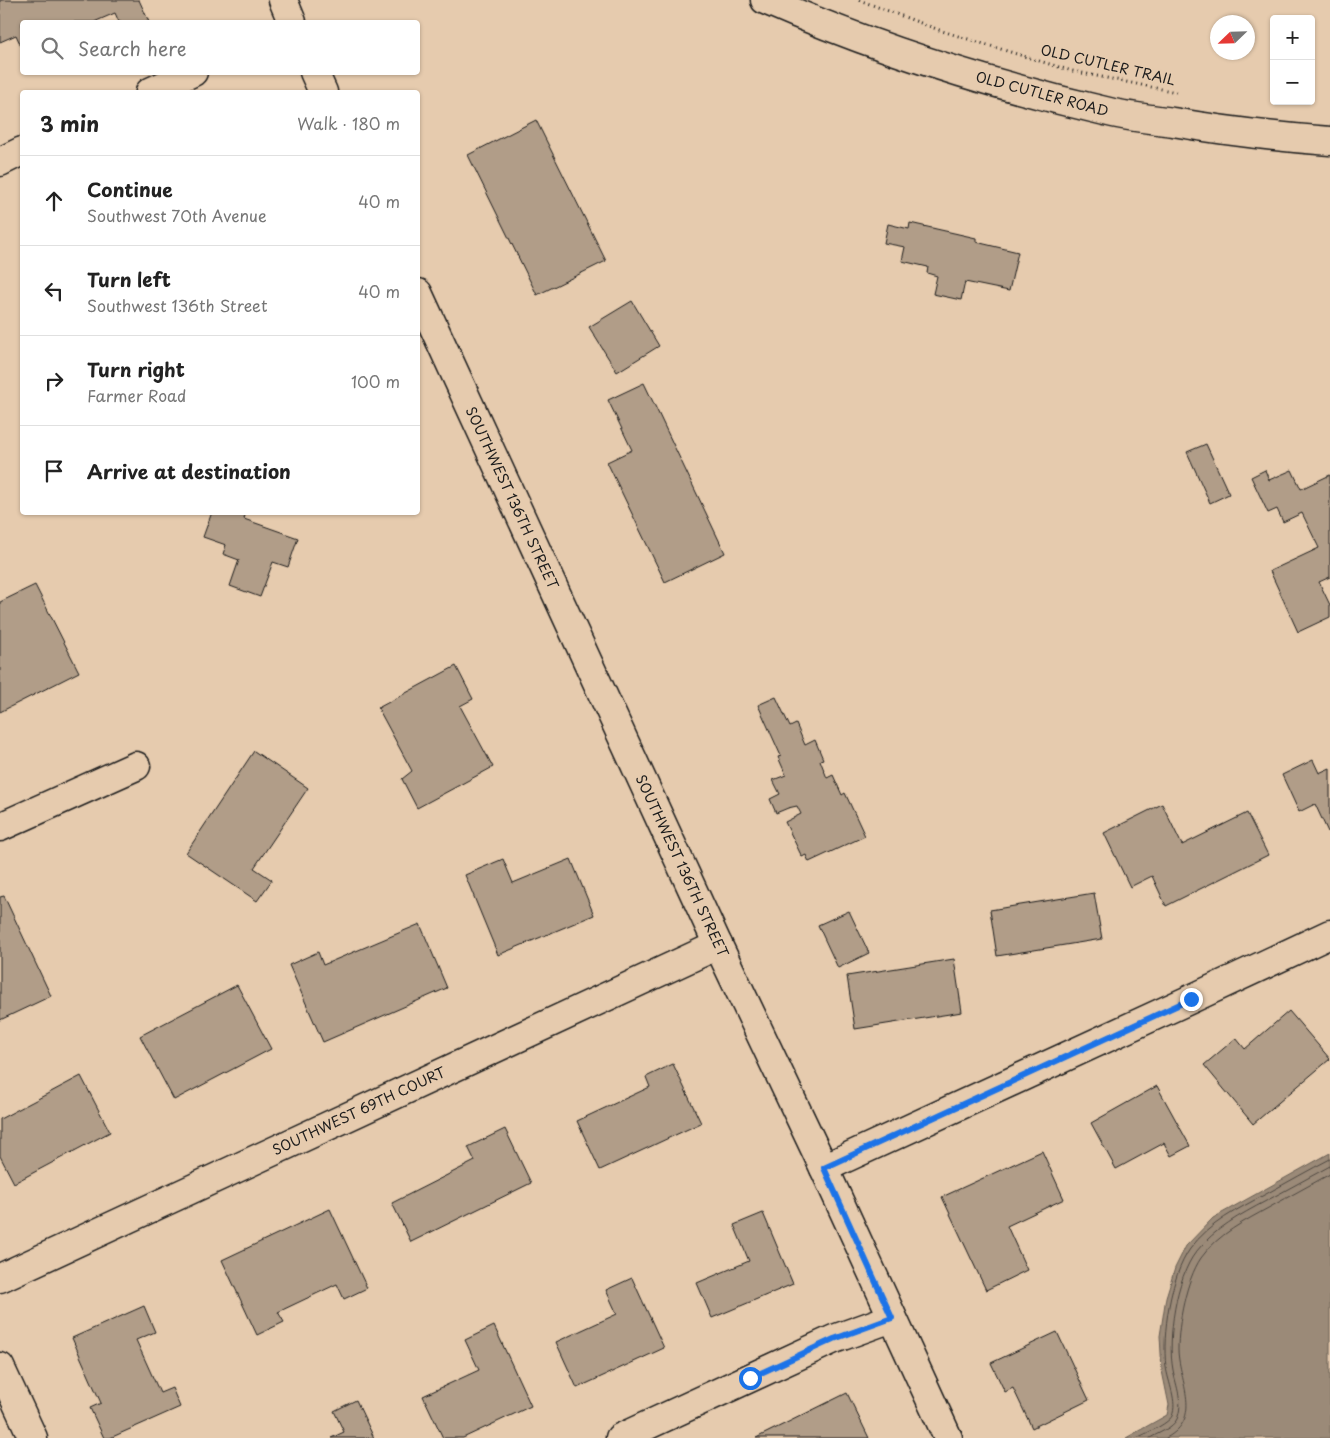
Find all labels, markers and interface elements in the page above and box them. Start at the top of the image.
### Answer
north arrow [1210,15,1255,60]
map controls [1270,15,1315,105]
button: + [1270,15,1315,60]
search box [20,20,420,75]
icon: search [38,34,66,62]
text: Search here [78,34,187,62]
street label: OLD CUTLER TRAIL [1039,39,1178,90]
button: − [1270,60,1315,105]
street label: OLD CUTLER ROAD [973,66,1111,121]
text: 3 min [40,107,99,139]
text: Walk · 180 m [297,111,400,135]
text: Continue [87,175,173,203]
icon: ahead [40,187,68,215]
text: 40 m [358,189,400,213]
text: Southwest 70th Avenue [87,203,267,227]
text: Turn left [87,265,171,293]
icon: left [40,277,68,305]
text: 40 m [358,279,400,303]
text: Southwest 136th Street [87,293,268,317]
text: Turn right [87,355,185,383]
icon: right [40,367,68,395]
text: 100 m [351,369,400,393]
text: Farmer Road [87,383,186,407]
street label: SOUTHWEST 136TH STREET [461,403,564,593]
icon: arrive [40,457,68,485]
text: Arrive at destination [87,457,291,485]
street label: SOUTHWEST 136TH STREET [631,771,734,961]
route end [1180,988,1203,1011]
street label: SOUTHWEST 69TH COURT [269,1061,449,1160]
route start [739,1367,762,1390]

